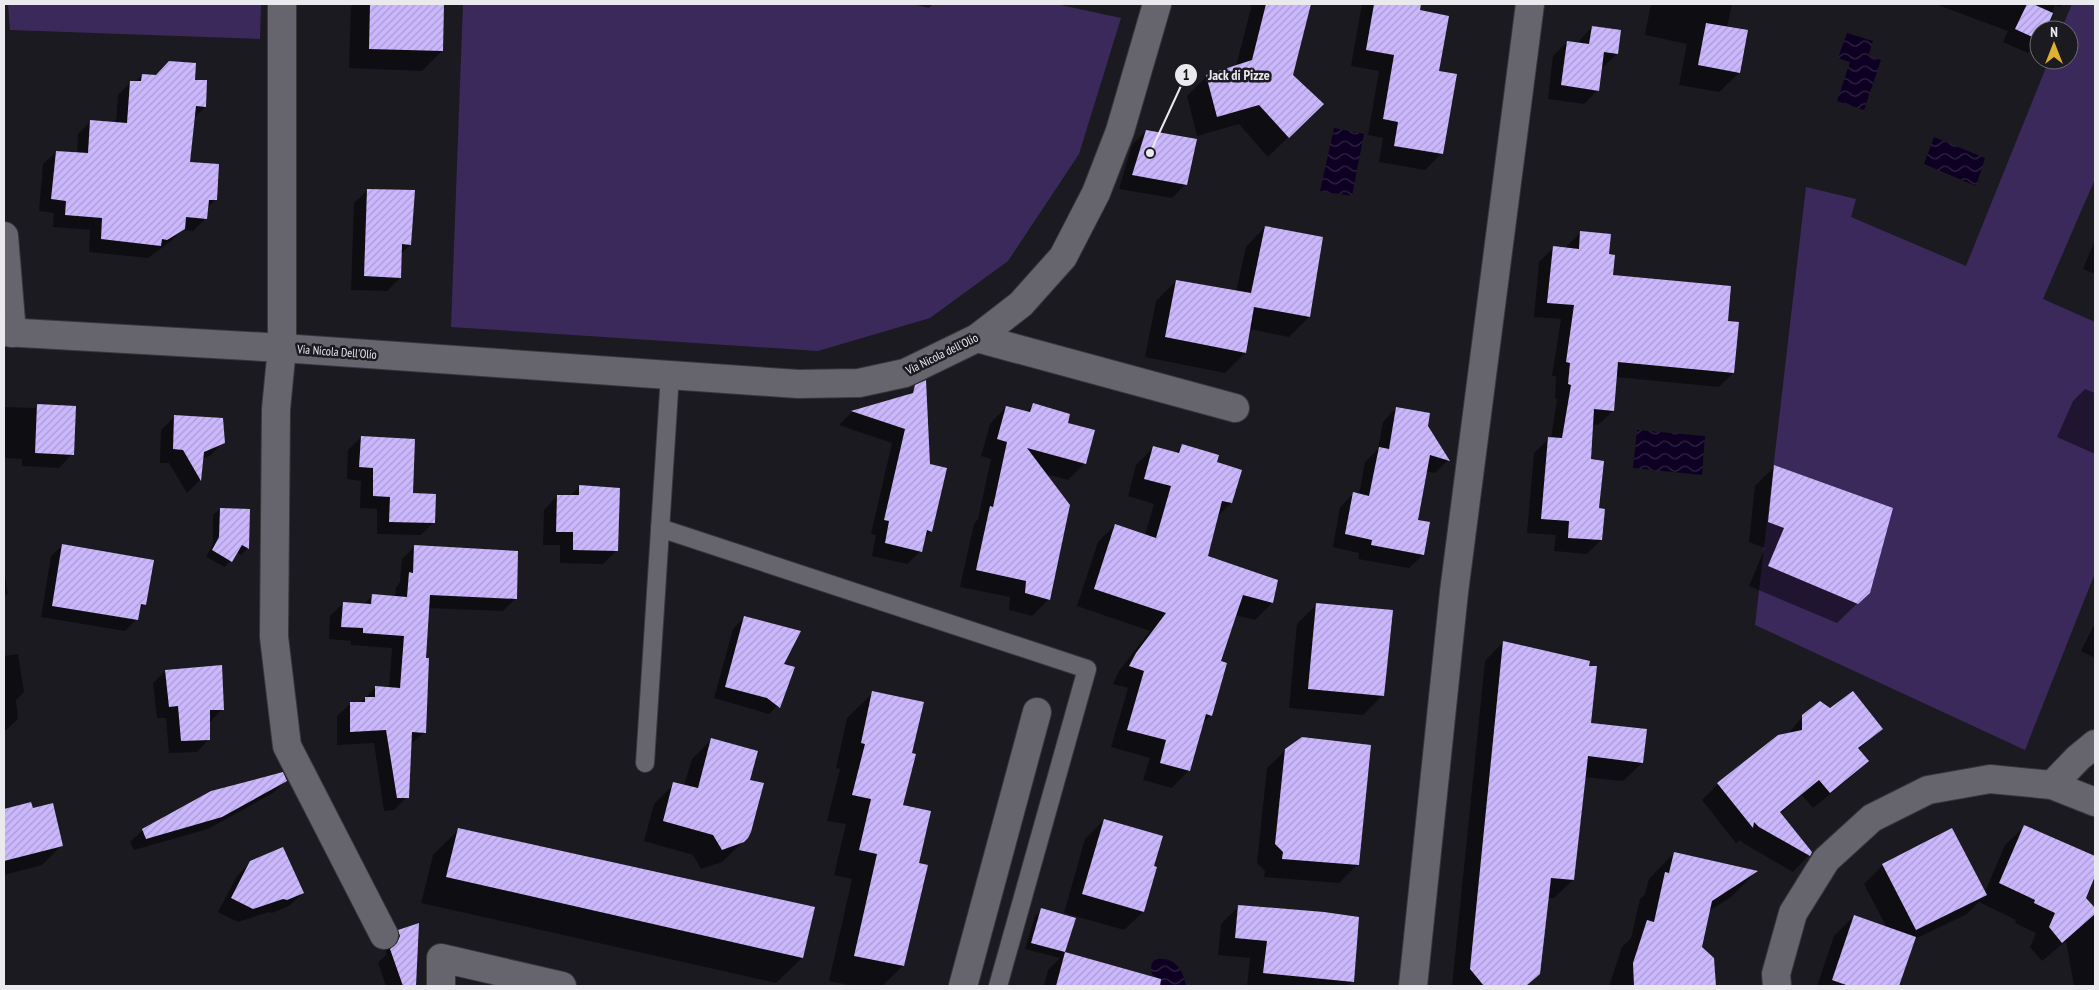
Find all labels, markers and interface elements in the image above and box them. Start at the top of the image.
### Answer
north arrow [2029,20,2079,70]
text: N [2050,23,2058,41]
callout: Jack di Pizze [1173,60,1280,89]
text: 1 [1182,65,1190,84]
text: Jack di Pizze [1207,66,1270,84]
street label: Via Nicola dell'Olio [902,330,980,378]
street label: Via Nicola Dell'Olio [296,341,377,362]

